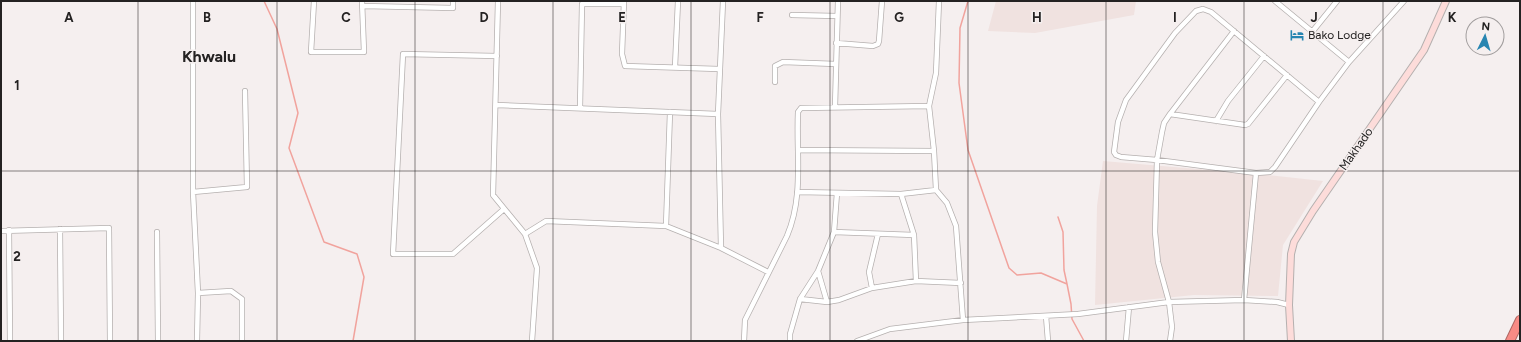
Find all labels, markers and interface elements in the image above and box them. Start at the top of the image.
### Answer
text: A [64,10,74,25]
text: B [203,10,211,25]
text: C [341,10,351,25]
text: D [479,10,489,25]
text: E [618,10,626,25]
text: F [756,10,764,25]
text: G [894,10,904,25]
text: H [1032,10,1042,25]
text: I [1173,10,1177,25]
text: J [1310,10,1318,25]
text: K [1448,10,1457,25]
north arrow [1465,16,1505,56]
text: N [1481,20,1491,33]
hotel icon: Bako Lodge [1289,27,1305,43]
place label: Bako Lodge [1308,28,1371,42]
district label: Khwalu [182,47,236,66]
text: 1 [14,78,20,93]
street label: Makhado [1336,125,1376,173]
text: 2 [13,249,21,264]

